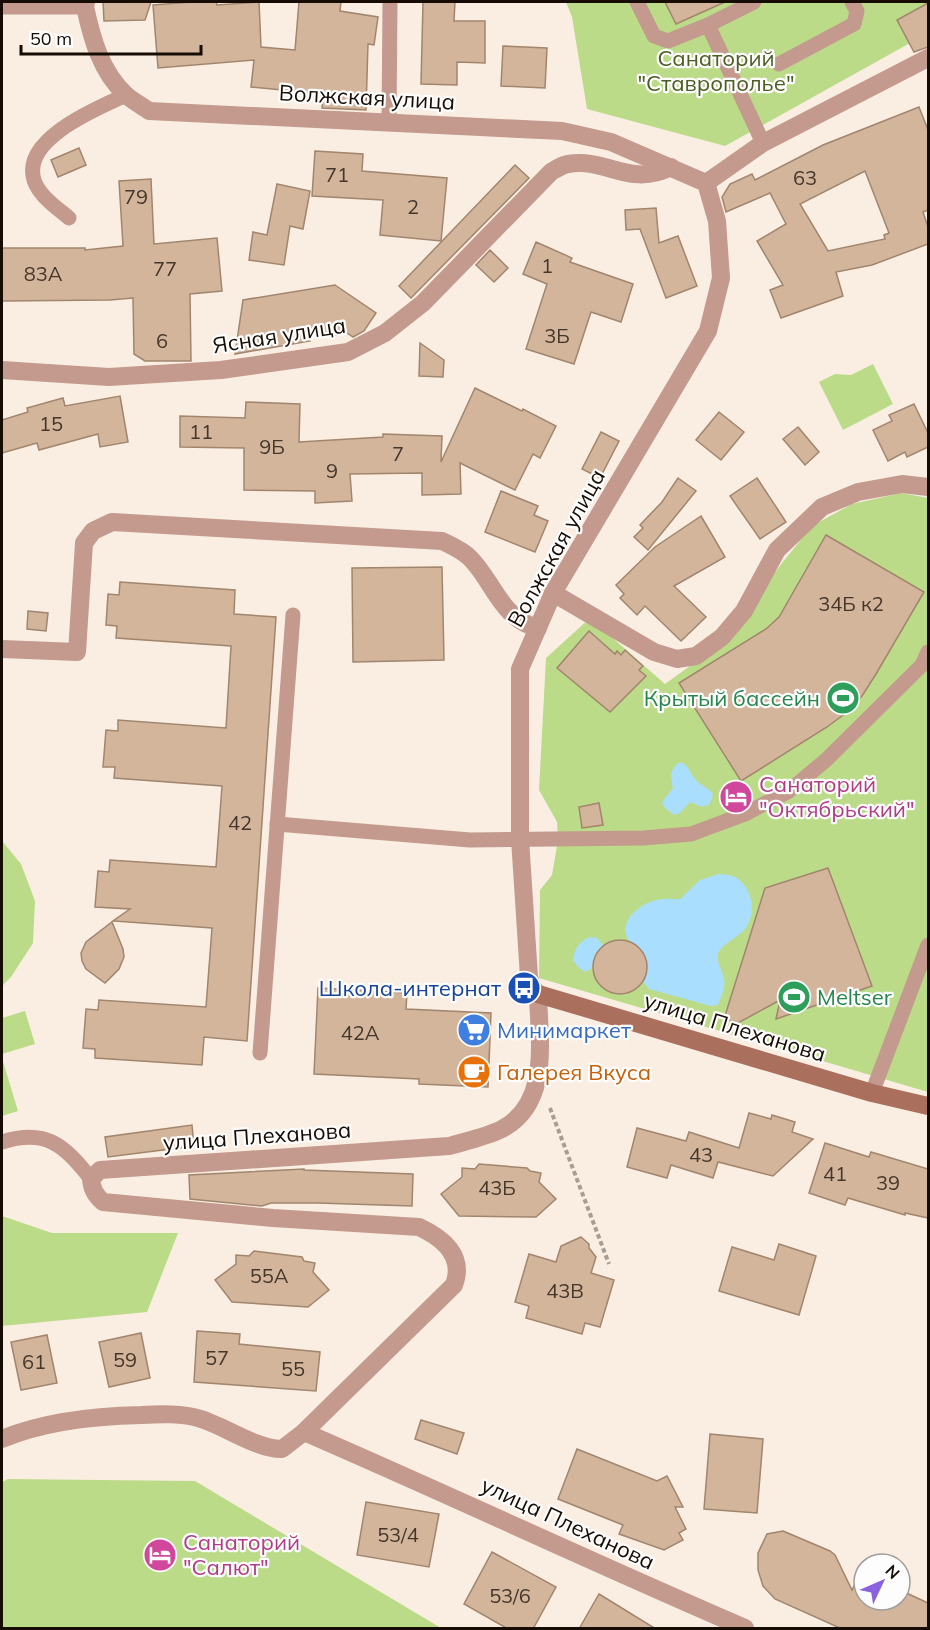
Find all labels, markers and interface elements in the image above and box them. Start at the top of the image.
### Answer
scale bar [21,18,201,56]
text: 50 m [30,27,72,50]
park label: Санаторий "Ставрополье" [637,44,795,97]
street label: Волжская улица [278,78,456,116]
house number: 71 [325,162,349,187]
house number: 63 [793,165,817,190]
house number: 79 [124,184,148,209]
house number: 2 [407,194,419,219]
house number: 1 [541,253,553,278]
house number: 77 [153,256,177,281]
house number: 83А [24,261,63,286]
street label: Ясная улица [210,311,348,359]
house number: 3Б [544,323,570,348]
house number: 6 [156,328,168,353]
house number: 15 [39,411,63,436]
house number: 11 [189,419,213,444]
house number: 9Б [259,434,285,459]
house number: 7 [392,441,404,466]
house number: 9 [326,458,338,483]
street label: Волжская улица [501,464,611,632]
house number: 34Б к2 [818,591,884,616]
sports icon: Крытый бассейн [825,680,861,716]
place label: Крытый бассейн [644,684,820,712]
place label: Санаторий "Октябрьский" [759,770,915,823]
hotel icon: Санаторий "Октябрьский" [718,779,754,815]
house number: 42 [228,810,252,835]
bus stop icon: Школа-интернат [506,970,542,1006]
place label: Школа-интернат [319,974,501,1002]
sports icon: Meltser [776,979,812,1015]
place label: Meltser [817,983,892,1011]
street label: улица Плеханова [641,986,829,1068]
supermarket icon: Минимаркет [456,1012,492,1048]
place label: Минимаркет [497,1016,631,1044]
house number: 42А [341,1020,380,1045]
cafe icon: Галерея Вкуса [456,1054,492,1090]
place label: Галерея Вкуса [497,1058,651,1086]
street label: улица Плеханова [162,1115,352,1157]
house number: 43 [689,1142,713,1167]
house number: 41 [823,1161,847,1186]
house number: 39 [876,1170,900,1195]
house number: 43Б [478,1175,516,1200]
house number: 55А [250,1263,289,1288]
house number: 43В [546,1278,584,1303]
house number: 57 [205,1345,229,1370]
house number: 59 [113,1347,137,1372]
house number: 61 [22,1349,46,1374]
house number: 55 [281,1356,305,1381]
street label: улица Плеханова [477,1470,659,1576]
house number: 53/4 [377,1522,419,1547]
place label: Санаторий "Салют" [183,1528,300,1581]
hotel icon: Санаторий "Салют" [142,1537,178,1573]
north arrow [852,1552,912,1612]
text: N [881,1560,904,1583]
house number: 53/6 [489,1583,531,1608]

